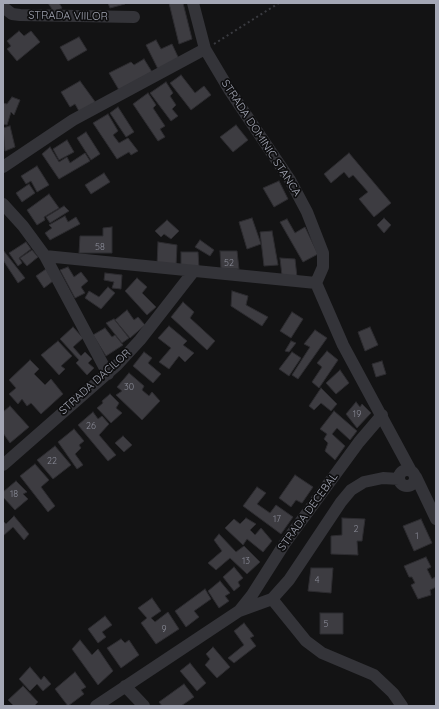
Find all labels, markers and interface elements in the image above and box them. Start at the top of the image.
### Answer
street label: STRADA VIILOR [28,9,108,23]
street label: STRADA DOMINIC STANCA [218,77,304,199]
house number: 58 [95,242,105,252]
house number: 52 [224,258,234,268]
street label: STRADA DACILOR [57,346,133,418]
house number: 30 [124,382,134,392]
house number: 19 [353,409,361,419]
house number: 26 [86,421,96,431]
house number: 22 [47,456,57,466]
street label: STRADA DECEBAL [275,470,341,554]
house number: 18 [10,489,18,499]
house number: 17 [273,514,281,524]
house number: 2 [354,524,358,534]
house number: 1 [415,531,419,541]
house number: 13 [242,556,250,566]
house number: 4 [315,575,319,585]
house number: 5 [324,619,328,629]
house number: 9 [161,624,167,634]

